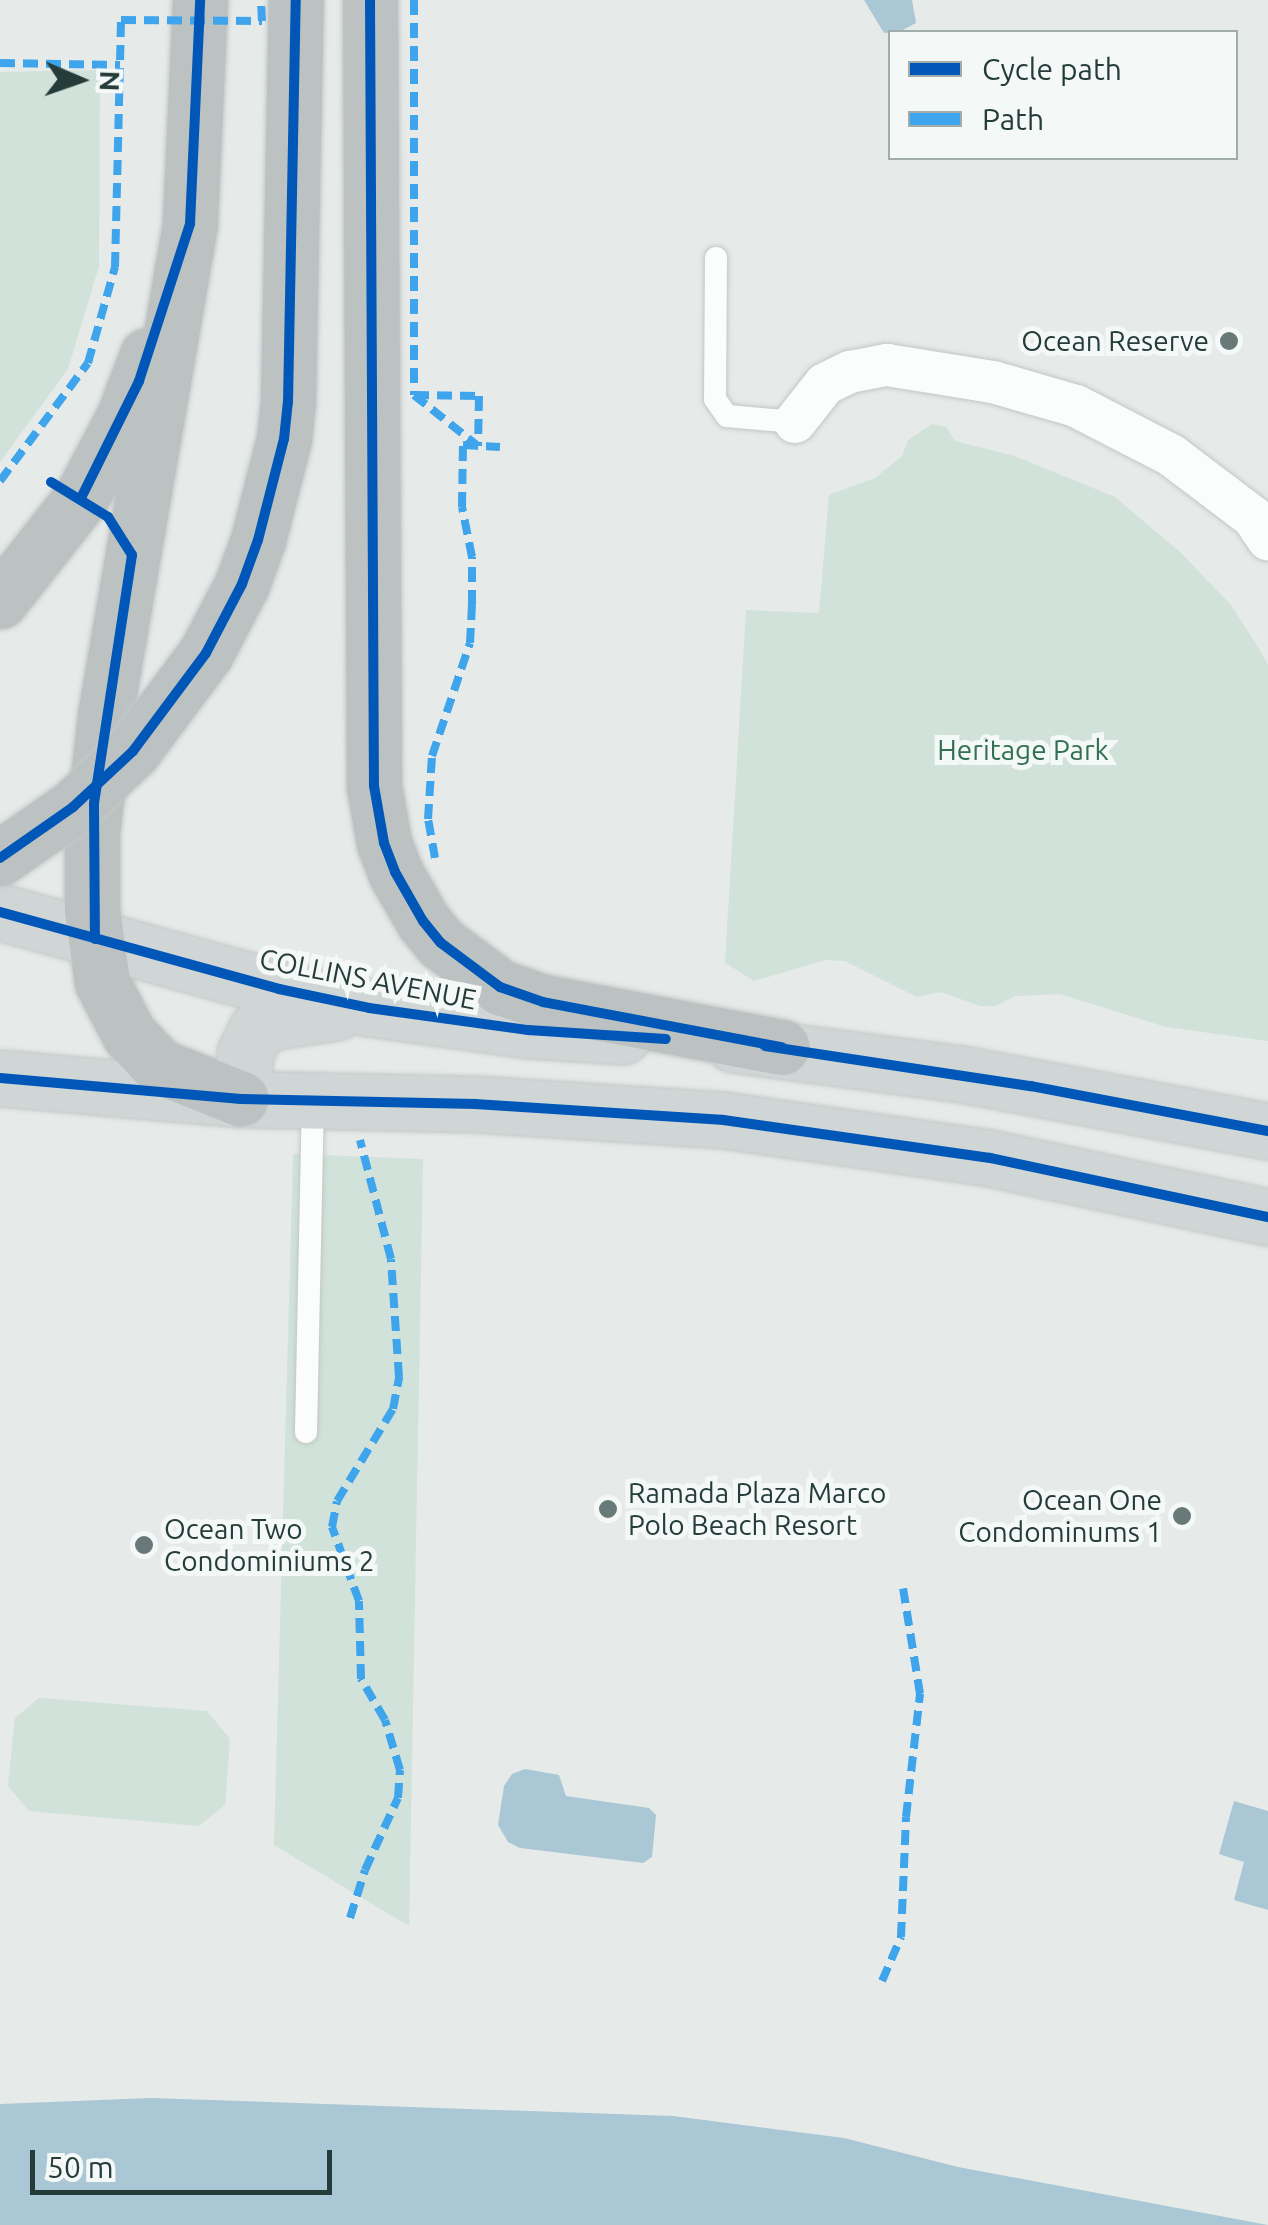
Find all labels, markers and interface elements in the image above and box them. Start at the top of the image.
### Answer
north arrow [30,30,130,130]
legend [888,30,1238,160]
text: Cycle path [982,52,1122,86]
text: N [95,70,126,92]
text: Path [982,102,1044,136]
place label: Ocean Reserve [1021,324,1209,358]
marker: Ocean Reserve [1218,330,1240,352]
park label: Heritage Park [937,733,1109,767]
street label: COLLINS AVENUE [257,941,479,1017]
place label: Ramada Plaza Marco Polo Beach Resort [628,1476,886,1542]
place label: Ocean One Condominums 1 [958,1483,1162,1549]
marker: Ramada Plaza Marco Polo Beach Resort [597,1498,619,1520]
marker: Ocean One Condominums 1 [1171,1505,1193,1527]
place label: Ocean Two Condominiums 2 [164,1512,375,1578]
marker: Ocean Two Condominiums 2 [133,1534,155,1556]
scale bar [35,2130,338,2192]
text: 50 m [47,2150,114,2184]

